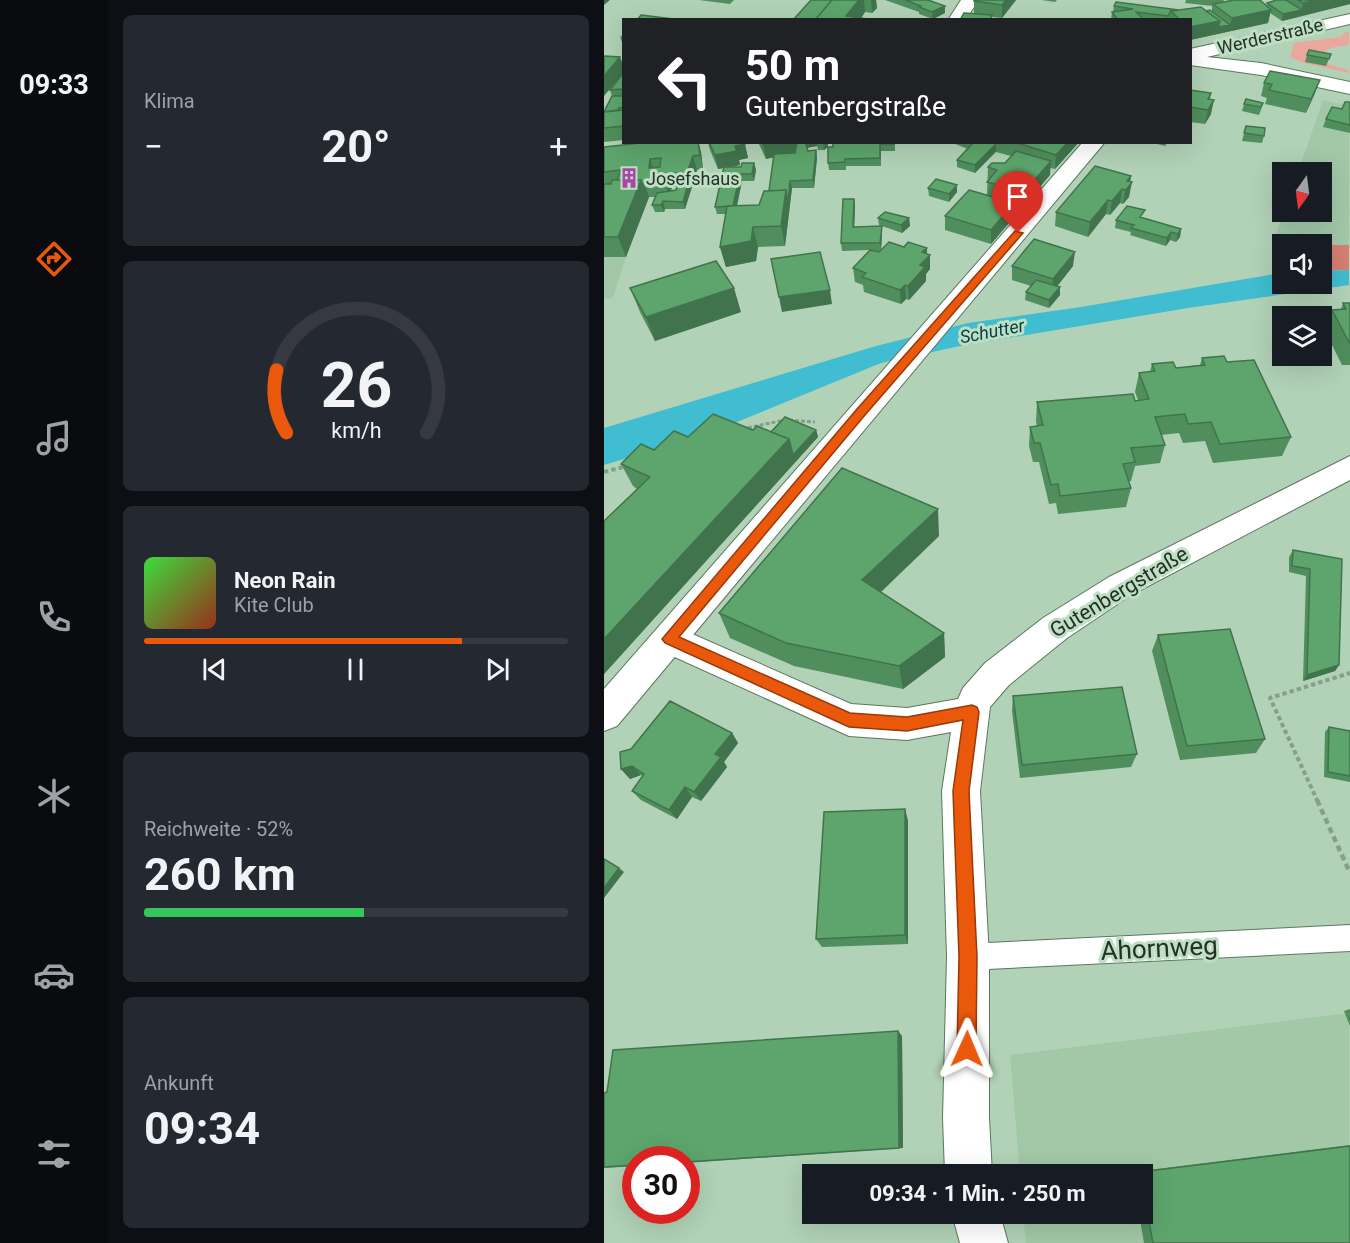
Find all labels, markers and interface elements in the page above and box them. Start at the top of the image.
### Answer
street label: Werderstraße [1215,14,1325,58]
text: 50 m [745,41,840,90]
icon: left [646,42,724,120]
text: 09:33 [19,69,89,101]
text: Klima [144,89,195,113]
text: Gutenbergstraße [745,91,946,123]
text: 20° [321,120,391,173]
text: − [144,127,163,166]
text: + [549,127,568,166]
north arrow [1272,162,1332,222]
map controls [1272,162,1332,366]
building icon: Josefshaus [617,166,641,190]
place label: Josefshaus [646,168,740,189]
pin [992,171,1043,233]
icon: arrive [1001,180,1034,213]
button: sound [1272,234,1332,294]
icon: directions [33,238,75,280]
button: layers [1272,306,1332,366]
water label: Schutter [958,314,1027,348]
text: 26 [320,349,392,422]
icon: music [33,417,75,459]
text: km/h [331,418,381,443]
street label: Gutenbergstraße [1046,541,1192,643]
text: Neon Rain [234,568,336,593]
text: Kite Club [234,593,314,617]
icon: phone [33,596,75,638]
icon: previous [198,653,231,686]
icon: pause [339,653,372,686]
icon: next [481,653,514,686]
icon: climate [33,775,75,817]
text: Reichweite · 52% [144,817,293,841]
text: 260 km [144,848,296,901]
street label: Ahornweg [1100,930,1218,966]
icon: car [33,954,75,996]
position arrow [935,1017,999,1081]
text: Ankunft [144,1071,214,1095]
text: 09:34 [144,1102,260,1155]
icon: filters [33,1133,75,1175]
speed limit sign: 30 [622,1146,700,1224]
text: 09:34 · 1 Min. · 250 m [869,1181,1086,1206]

